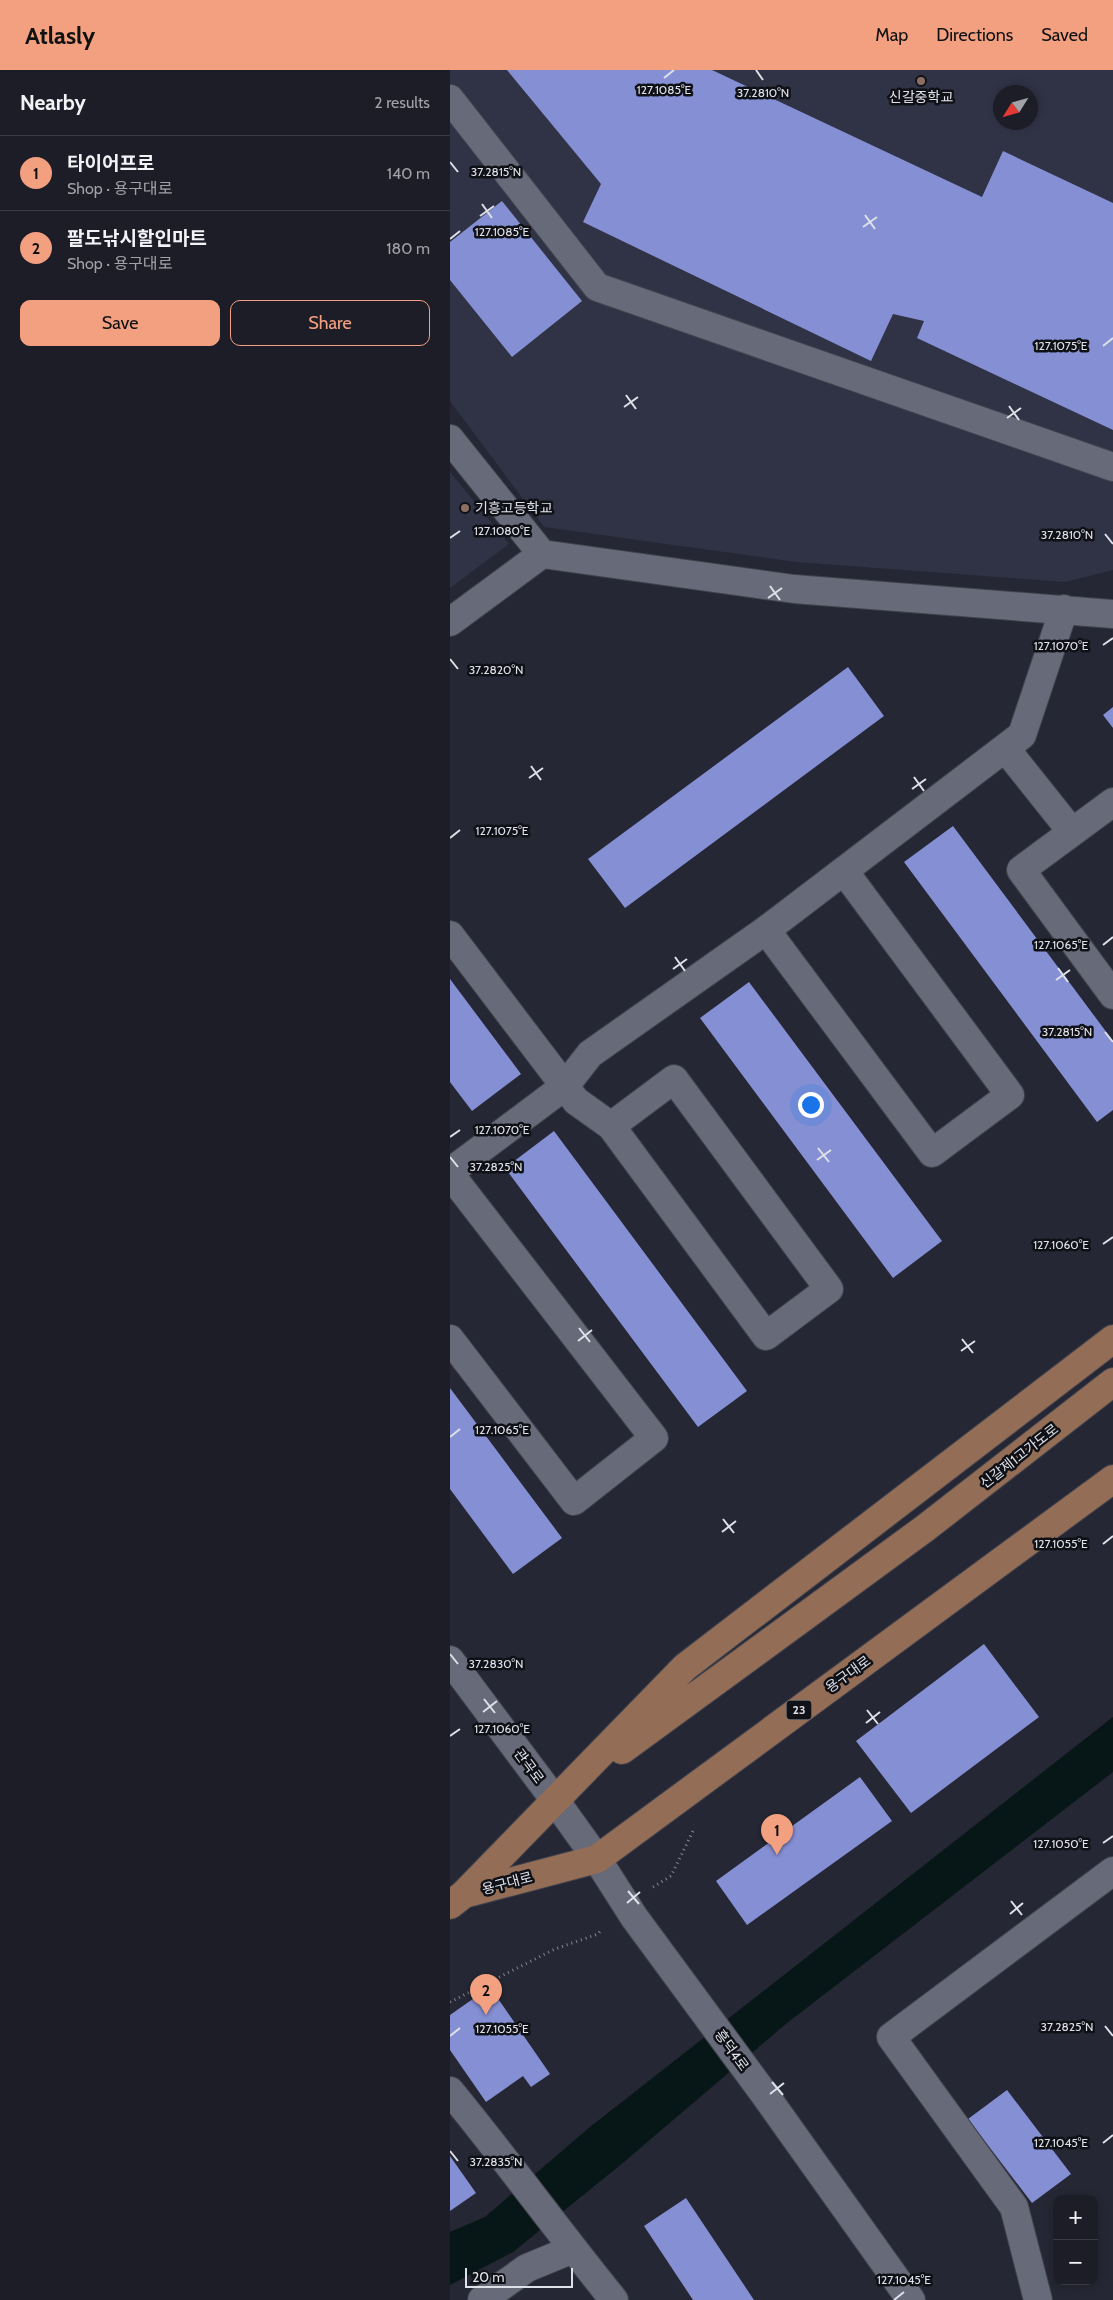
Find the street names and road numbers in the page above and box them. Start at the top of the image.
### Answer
street label: 신갈제1고가도로 [976,1420,1062,1492]
street label: 용구대로 [822,1652,874,1696]
road number: 23 [786,1700,812,1720]
street label: 관곡로 [510,1745,548,1787]
street label: 용구대로 [480,1868,534,1898]
street label: 흥덕4로 [711,2026,753,2074]

